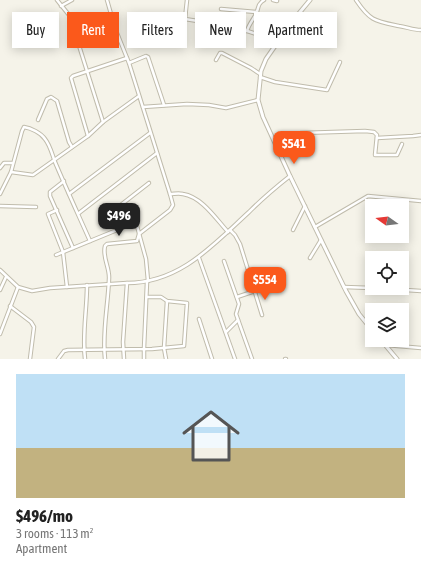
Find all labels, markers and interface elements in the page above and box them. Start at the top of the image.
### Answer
chip: Buy [12,12,59,48]
chip: Rent [67,12,119,48]
chip: Filters [127,12,187,48]
chip: New [195,12,246,48]
chip: Apartment [254,12,337,48]
pin: $541 [270,131,318,165]
text: $541 [282,136,306,151]
north arrow [365,199,409,243]
map controls [365,199,409,347]
pin: $496 [95,203,143,237]
text: $496 [107,208,131,223]
button: locate [365,251,409,295]
pin: $554 [241,267,289,301]
text: $554 [253,272,277,287]
button: layers [365,303,409,347]
icon: home [175,400,247,472]
text: $496/mo [16,506,73,526]
text: 3 rooms · 113 m² [16,526,93,541]
text: Apartment [16,541,67,556]

